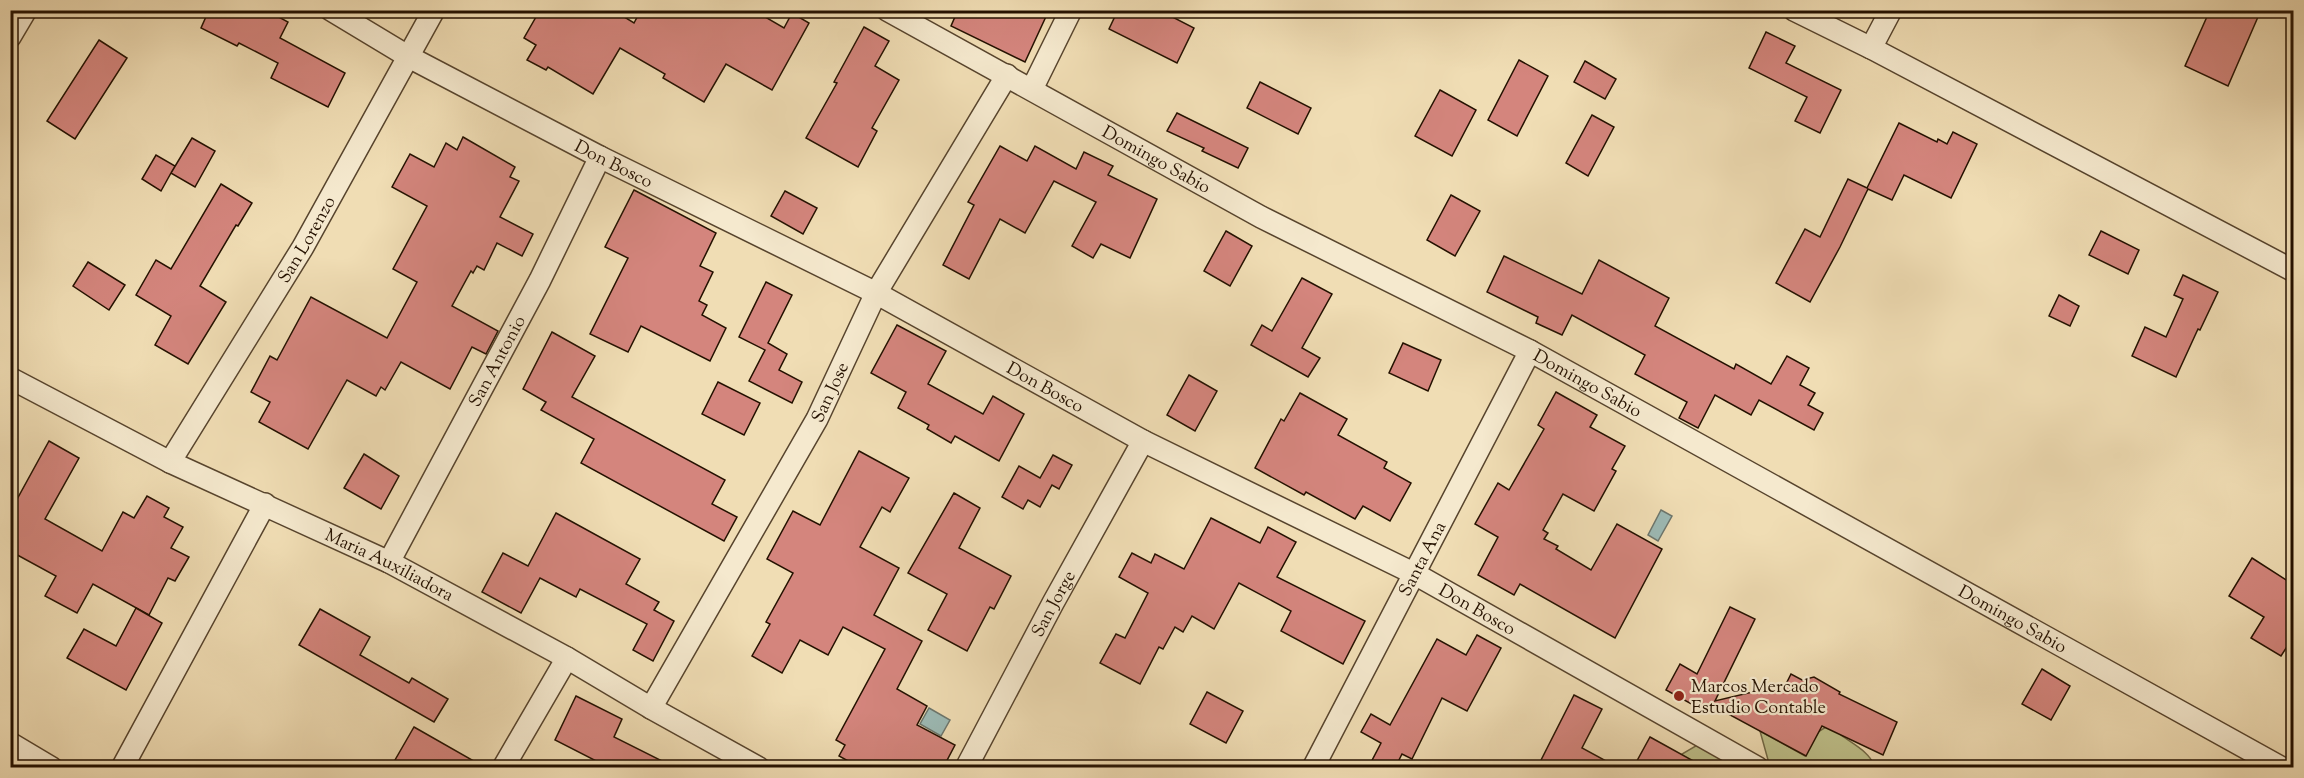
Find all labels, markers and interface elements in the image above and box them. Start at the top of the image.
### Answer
street label: Domingo Sabio [1096,120,1215,202]
street label: Don Bosco [569,135,657,196]
street label: San Lorenzo [273,192,344,289]
street label: San Antonio [463,312,534,412]
street label: Domingo Sabio [1528,344,1646,425]
street label: Don Bosco [1001,357,1088,421]
street label: San Jose [806,358,857,427]
street label: Santa Ana [1393,517,1454,602]
street label: Maria Auxiliadora [320,523,458,609]
street label: San Jorge [1026,566,1083,643]
street label: Don Bosco [1433,579,1520,643]
street label: Domingo Sabio [1953,580,2071,661]
place label: Marcos Mercado Estudio Contable [1691,675,1826,722]
marker: Marcos Mercado Estudio Contable [1672,689,1686,703]

